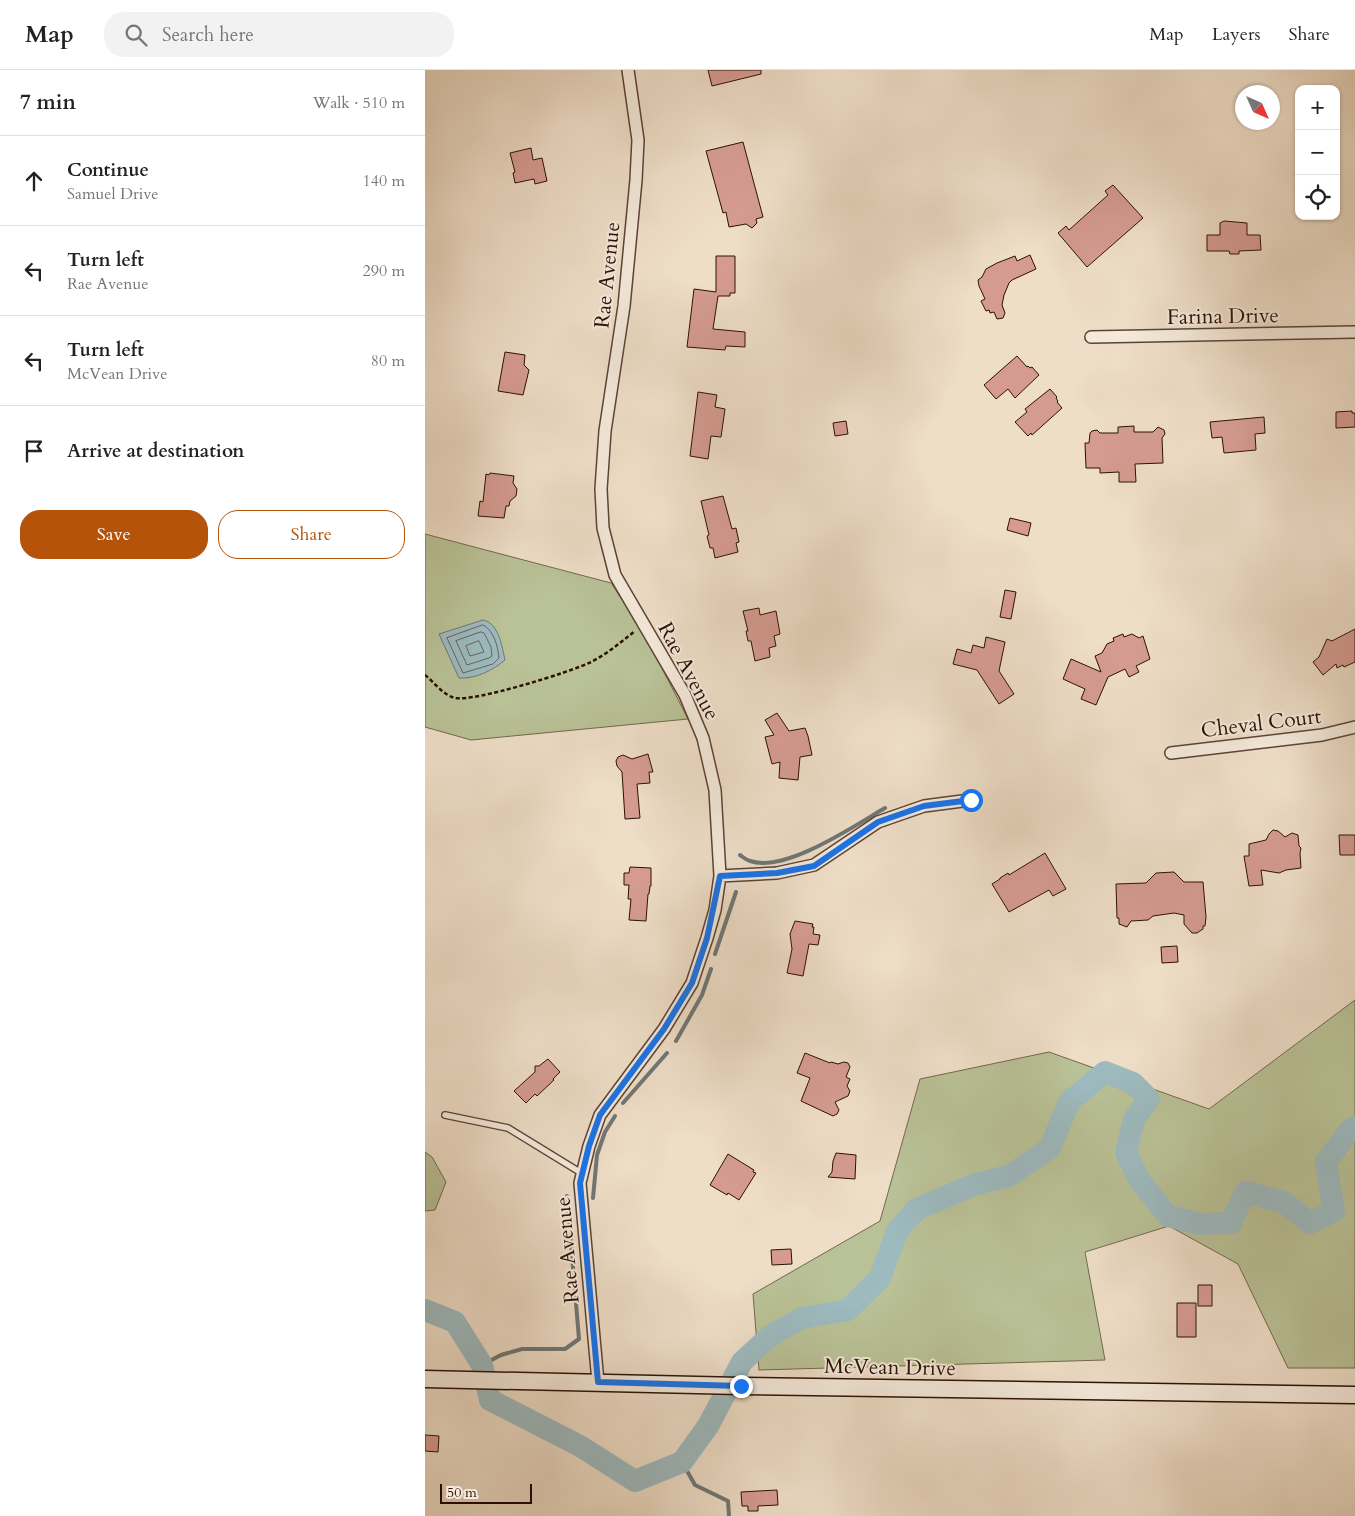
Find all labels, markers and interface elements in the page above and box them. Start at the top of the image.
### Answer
search box [104,12,454,57]
text: Map [25,18,74,51]
icon: search [122,21,150,49]
text: Search here [162,22,254,48]
text: Map [1149,22,1184,47]
text: Layers [1212,22,1261,47]
text: Share [1289,22,1330,47]
north arrow [1235,85,1280,130]
map controls [1295,85,1340,220]
button: + [1295,85,1340,130]
text: 7 min [20,88,76,117]
text: Walk · 510 m [313,92,405,114]
button: − [1295,130,1340,175]
text: Continue [67,157,149,183]
icon: ahead [20,167,48,195]
text: 140 m [363,170,405,192]
button: locate [1295,175,1340,220]
text: Samuel Drive [67,183,159,205]
street label: Rae Avenue [587,220,628,330]
text: Turn left [67,247,144,273]
icon: left [20,257,48,285]
text: 290 m [363,260,405,282]
text: Rae Avenue [67,273,148,295]
street label: Farina Drive [1167,301,1279,332]
text: Turn left [67,337,144,363]
icon: left [20,347,48,375]
text: 80 m [371,350,405,372]
text: McVean Drive [67,363,167,385]
icon: arrive [20,437,48,465]
text: Arrive at destination [67,438,244,464]
button: Save [20,510,208,559]
button: Share [218,510,405,559]
street label: Rae Avenue [651,617,726,725]
street label: Cheval Court [1199,702,1323,745]
route start [960,789,983,812]
street label: Rae Avenue [548,1195,587,1304]
street label: McVean Drive [824,1352,956,1383]
route end [730,1375,753,1398]
scale bar [440,1481,533,1504]
text: 50 m [447,1483,477,1502]

